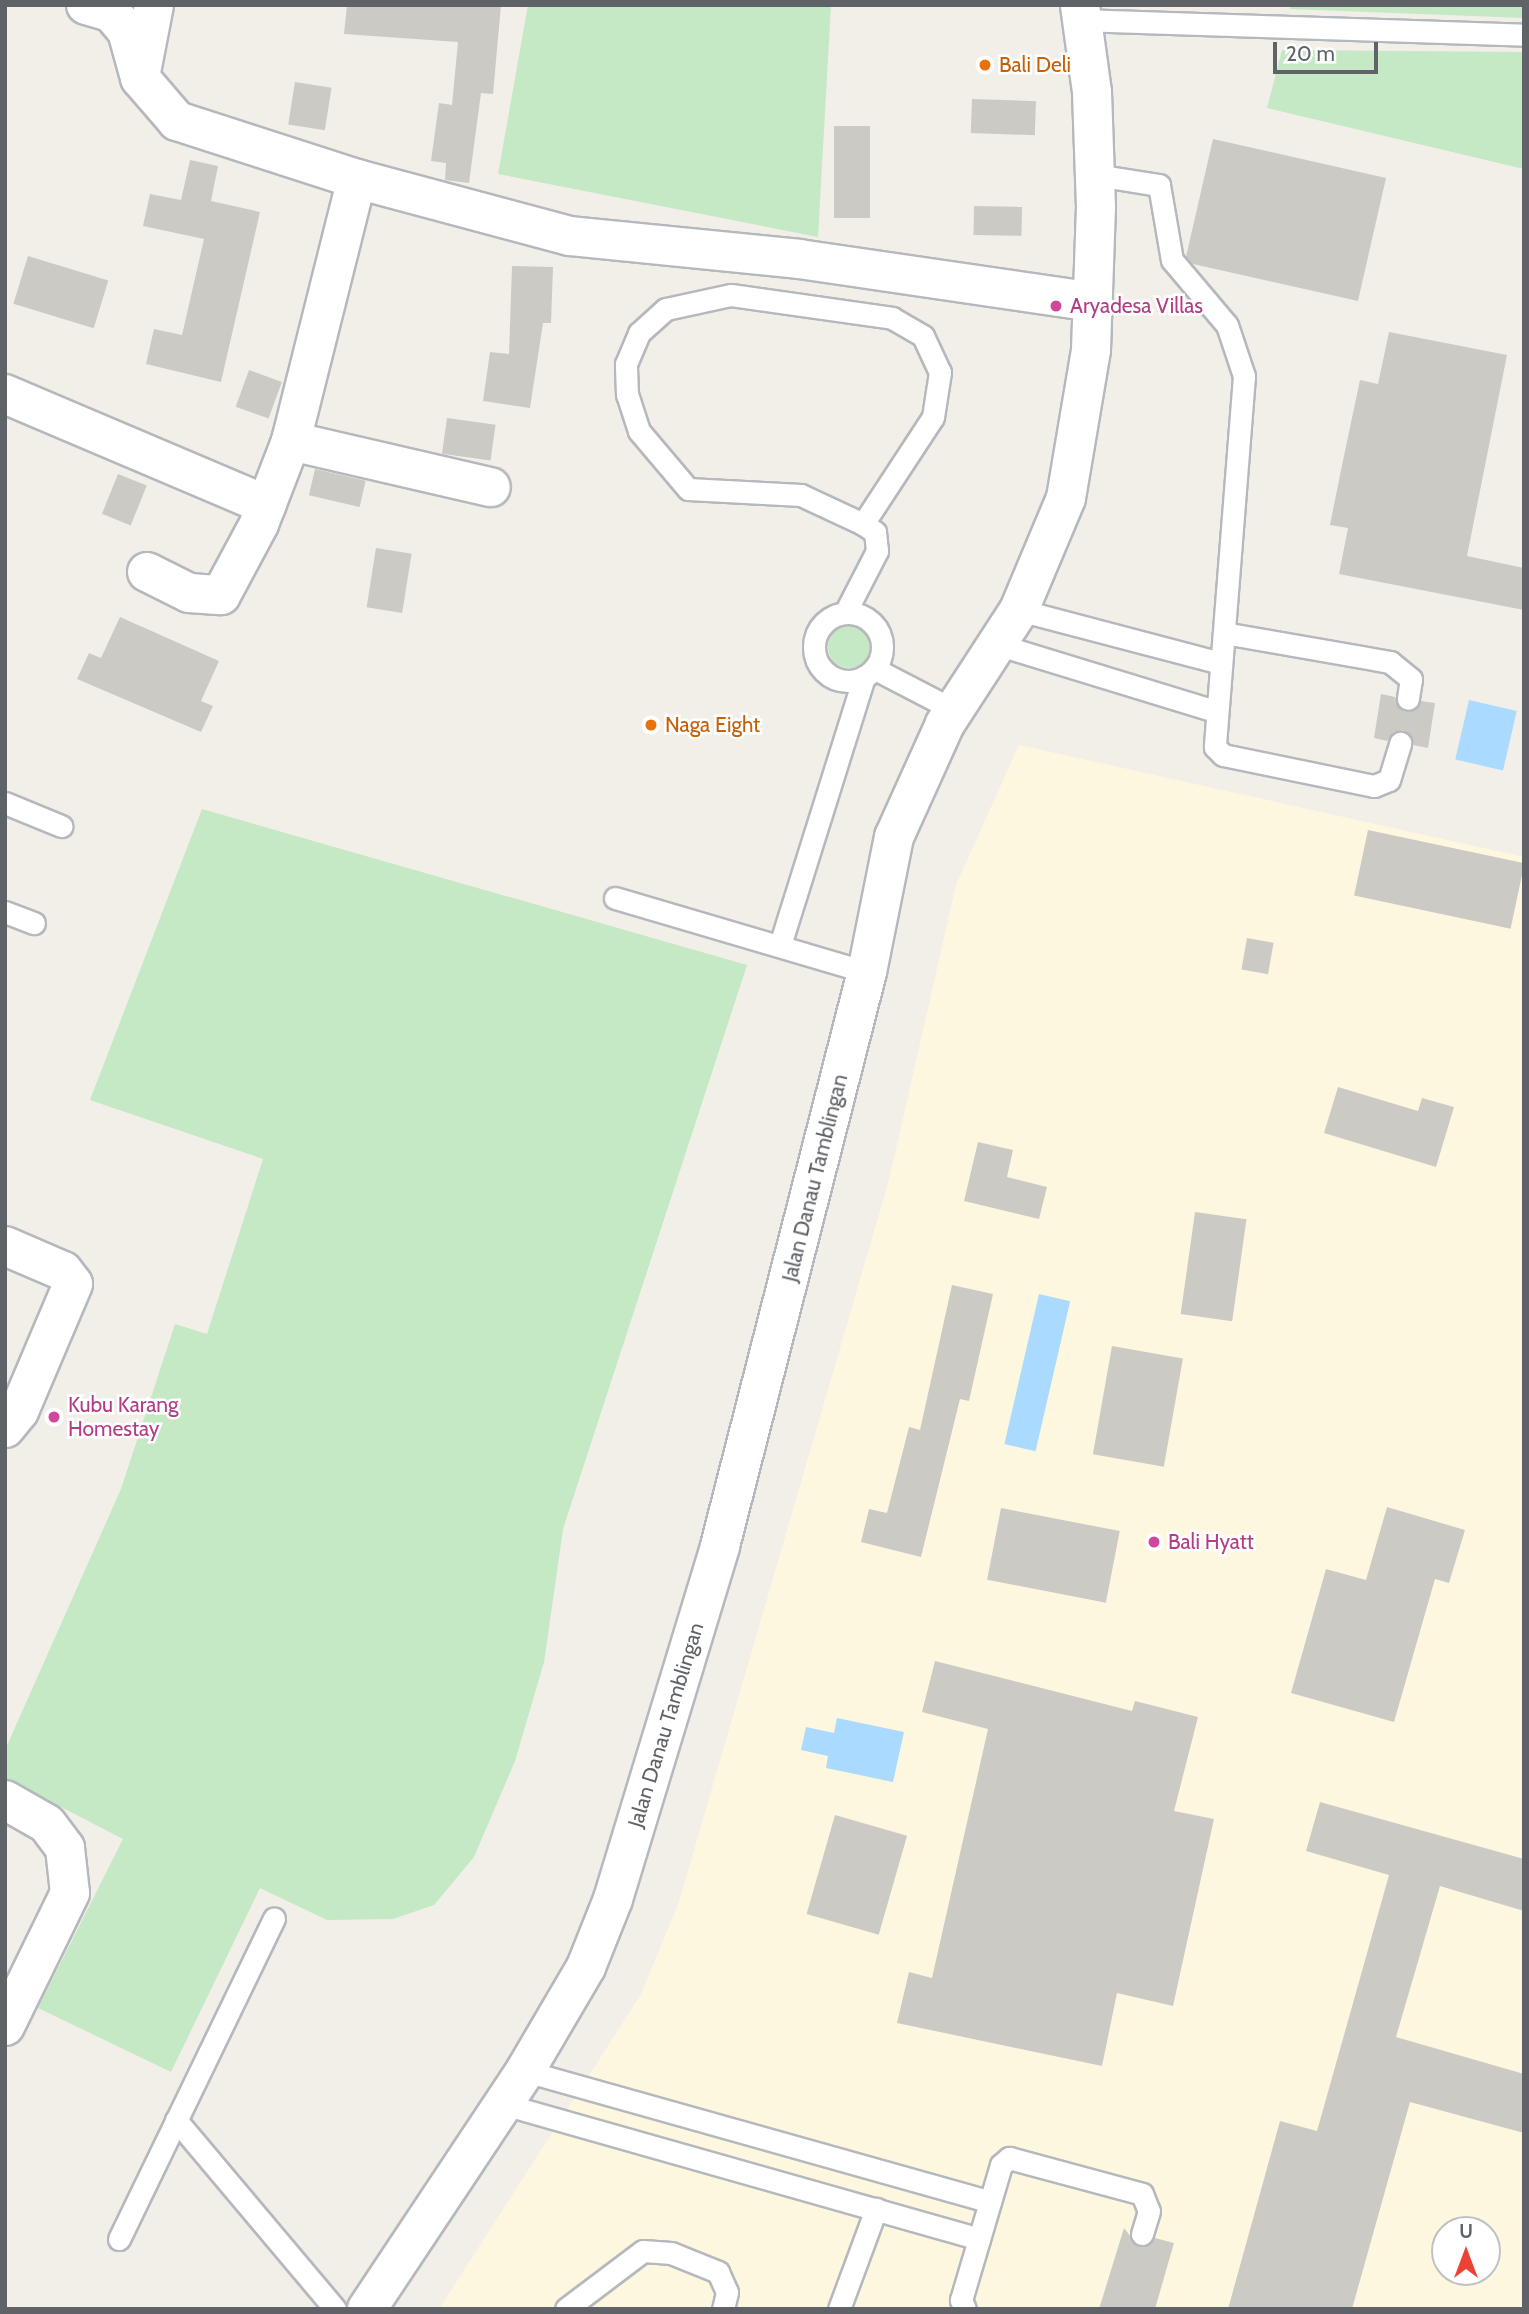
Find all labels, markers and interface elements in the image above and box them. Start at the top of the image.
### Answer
scale bar [1277,28,1382,72]
text: 20 m [1286,41,1335,66]
place label: Bali Deli [999,52,1071,78]
marker: Bali Deli [977,57,993,73]
place label: Aryadesa Villas [1070,293,1203,319]
marker: Aryadesa Villas [1048,298,1064,314]
place label: Naga Eight [665,712,760,738]
marker: Naga Eight [643,717,659,733]
street label: Jalan Danau Tamblingan [777,1072,853,1284]
place label: Kubu Karang Homestay [68,1392,179,1442]
marker: Kubu Karang Homestay [46,1409,62,1425]
place label: Bali Hyatt [1168,1529,1254,1555]
marker: Bali Hyatt [1146,1534,1162,1550]
street label: Jalan Danau Tamblingan [623,1619,709,1831]
north arrow [1431,2216,1501,2286]
text: U [1459,2220,1473,2243]

